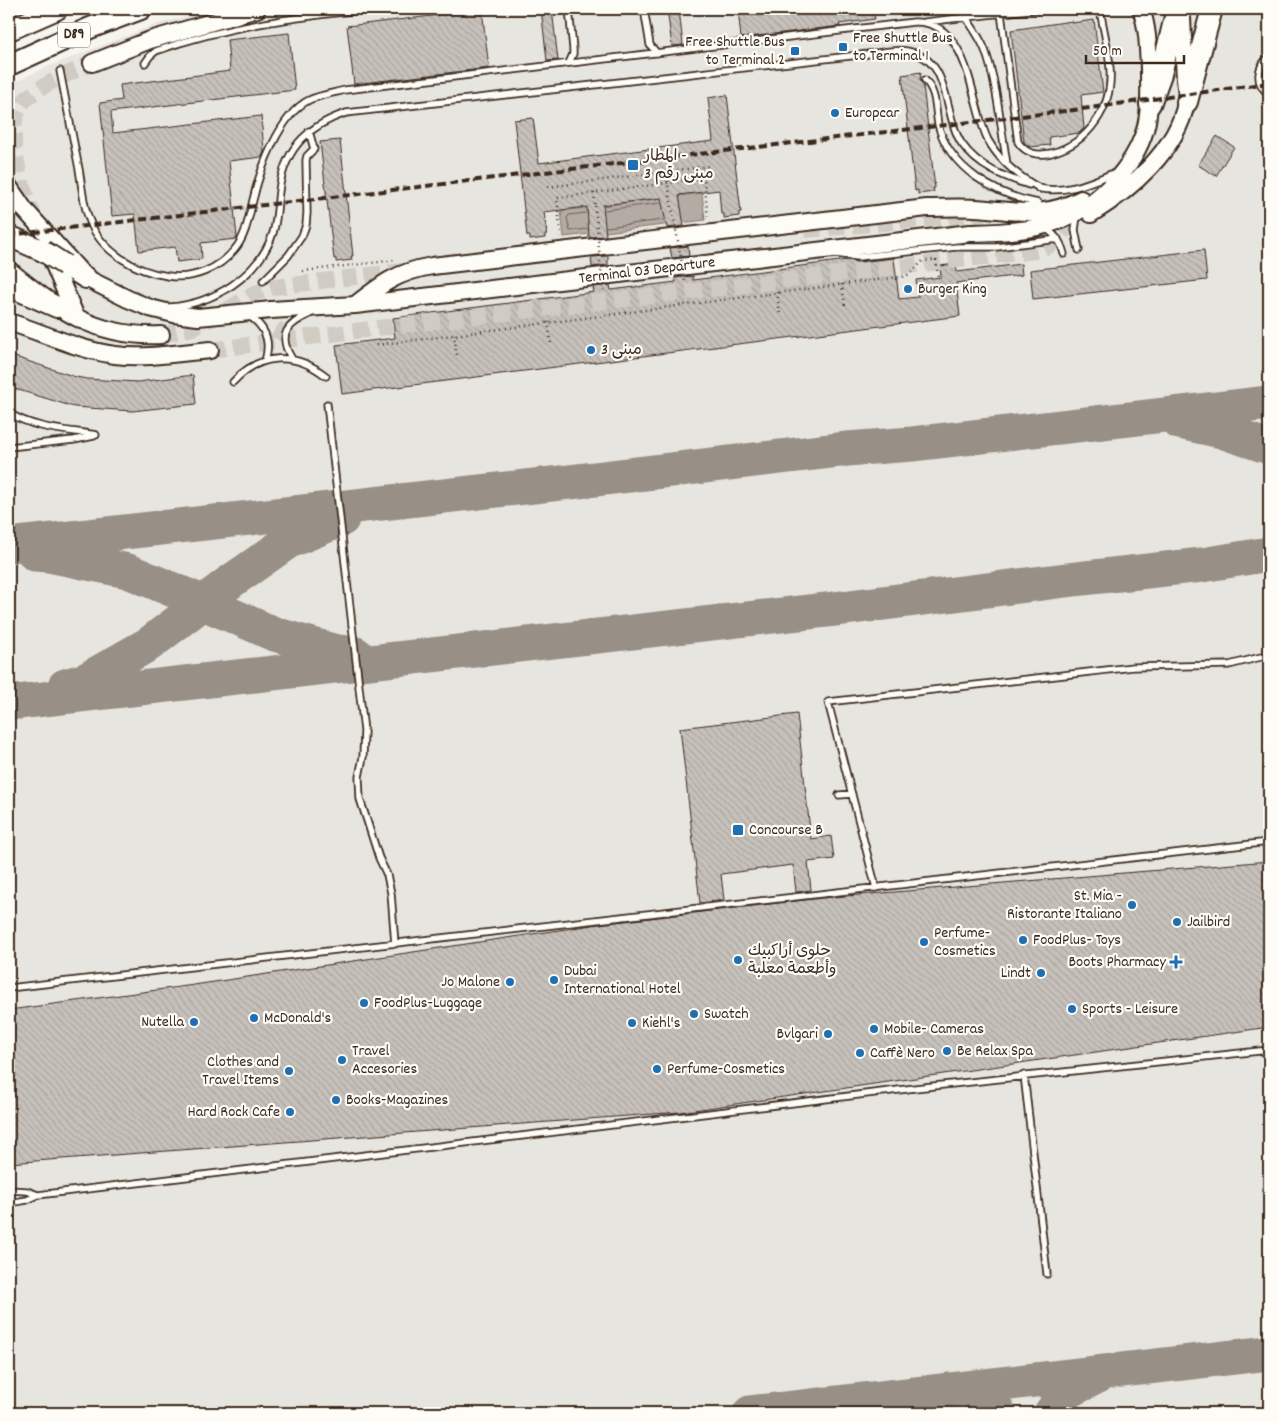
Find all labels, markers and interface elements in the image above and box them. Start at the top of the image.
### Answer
road number: D89 [58,22,90,48]
place label: Free Shuttle Bus to Terminal 1 [853,27,953,68]
place label: Free Shuttle Bus to Terminal 2 [685,31,785,72]
scale bar [1086,32,1183,64]
marker: Free Shuttle Bus to Terminal 1 [837,41,849,53]
text: 50 m [1093,41,1122,63]
marker: Free Shuttle Bus to Terminal 2 [789,45,801,57]
place label: Europcar [845,102,900,125]
marker: Europcar [829,107,841,119]
place label: المطار - مبنى رقم 3 [642,145,713,186]
marker: المطار - مبنى رقم 3 [626,158,640,172]
street label: Terminal 03 Departure [578,251,716,291]
place label: Burger King [918,278,987,301]
marker: Burger King [902,283,914,295]
place label: مبنى 3 [601,339,642,362]
marker: مبنى 3 [585,344,597,356]
place label: Concourse B [749,819,823,842]
marker: Concourse B [731,823,745,837]
place label: St. Mia - Ristorante Italiano [1007,885,1122,926]
marker: St. Mia - Ristorante Italiano [1126,899,1138,911]
place label: Jailbird [1187,911,1230,934]
marker: Jailbird [1171,916,1183,928]
place label: Perfume- Cosmetics [934,922,996,963]
place label: FoodPlus- Toys [1033,929,1121,952]
marker: FoodPlus- Toys [1017,934,1029,946]
marker: Perfume- Cosmetics [918,936,930,948]
place label: حلوى أراكبيك وأطعمة معلبة [748,940,836,981]
place label: Boots Pharmacy [1068,951,1167,974]
marker: حلوى أراكبيك وأطعمة معلبة [732,954,744,966]
marker: Boots Pharmacy [1170,956,1182,968]
place label: Dubai International Hotel [564,960,681,1001]
place label: Lindt [1001,962,1031,985]
marker: Lindt [1035,967,1047,979]
place label: Jo Malone [441,971,500,994]
marker: Dubai International Hotel [548,974,560,986]
marker: Jo Malone [504,976,516,988]
place label: FoodPlus-Luggage [374,992,482,1015]
marker: FoodPlus-Luggage [358,997,370,1009]
place label: Sports - Leisure [1082,998,1178,1021]
place label: Swatch [704,1003,749,1026]
marker: Sports - Leisure [1066,1003,1078,1015]
place label: McDonald's [264,1007,332,1030]
marker: Swatch [688,1008,700,1020]
place label: Nutella [141,1011,184,1034]
marker: McDonald's [248,1012,260,1024]
place label: Kiehl's [642,1012,681,1035]
marker: Nutella [188,1016,200,1028]
marker: Kiehl's [626,1017,638,1029]
place label: Mobile- Cameras [884,1018,984,1041]
place label: Bvlgari [777,1023,818,1046]
marker: Mobile- Cameras [868,1023,880,1035]
marker: Bvlgari [822,1028,834,1040]
place label: Travel Accesories [352,1040,417,1081]
place label: Be Relax Spa [957,1040,1033,1063]
place label: Caffè Nero [870,1042,935,1065]
marker: Be Relax Spa [941,1045,953,1057]
marker: Caffè Nero [854,1047,866,1059]
place label: Clothes and Travel Items [202,1051,279,1092]
marker: Travel Accesories [336,1054,348,1066]
place label: Perfume-Cosmetics [667,1058,785,1081]
marker: Perfume-Cosmetics [651,1063,663,1075]
marker: Clothes and Travel Items [283,1065,295,1077]
place label: Books-Magazines [346,1089,448,1112]
marker: Books-Magazines [330,1094,342,1106]
place label: Hard Rock Cafe [188,1101,280,1124]
marker: Hard Rock Cafe [284,1106,296,1118]

